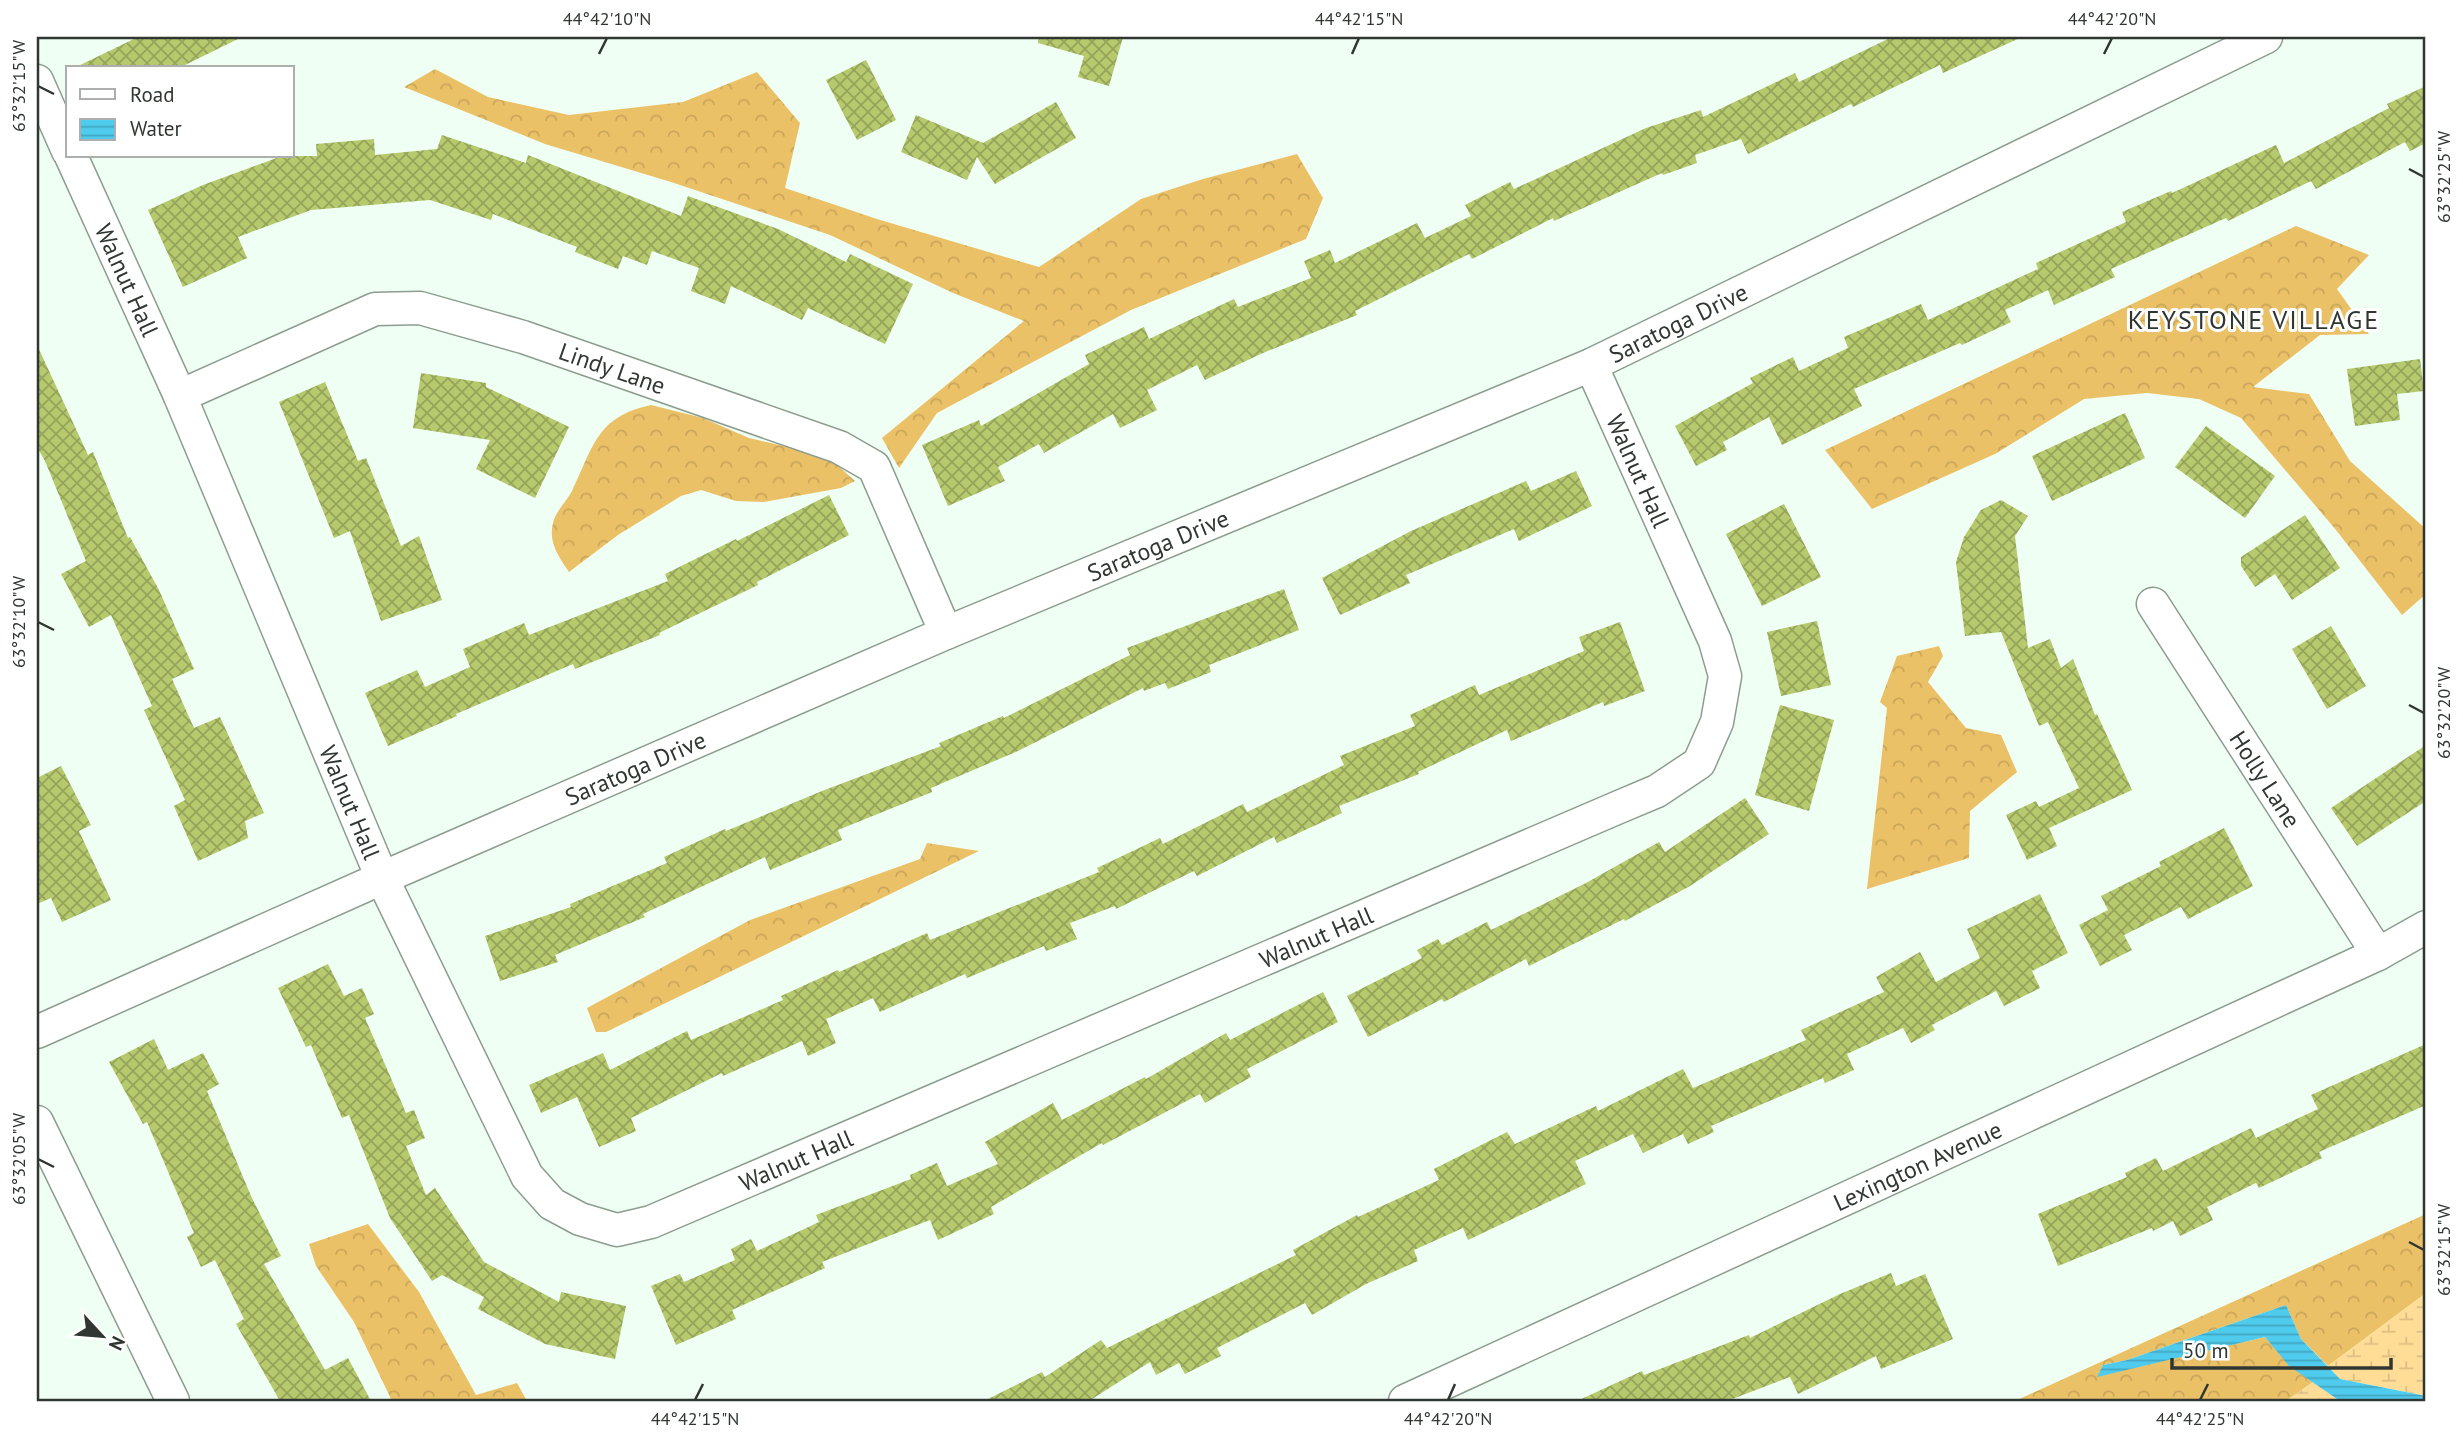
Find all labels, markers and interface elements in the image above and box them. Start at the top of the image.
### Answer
text: 44°42'10"N [563,7,651,30]
text: 44°42'15"N [1315,7,1403,30]
text: 44°42'20"N [2068,7,2156,30]
text: 63°32'15"W [7,40,30,132]
legend [66,66,294,158]
text: Road [130,81,174,108]
text: Water [130,115,182,142]
text: 63°32'25"W [2432,131,2455,223]
street label: Walnut Hall [88,219,166,341]
street label: Saratoga Drive [1604,276,1753,370]
district label: KEYSTONE VILLAGE [2128,303,2380,336]
street label: Lindy Lane [555,335,670,401]
street label: Walnut Hall [1599,410,1677,532]
street label: Saratoga Drive [1082,502,1233,588]
text: 63°32'10"W [7,576,30,668]
text: 63°32'20"W [2432,667,2455,759]
street label: Saratoga Drive [560,724,711,812]
street label: Holly Lane [2223,725,2308,833]
street label: Walnut Hall [313,741,388,864]
street label: Walnut Hall [1255,899,1378,975]
text: 63°32'05"W [7,1113,30,1205]
street label: Lexington Avenue [1828,1113,2007,1218]
street label: Walnut Hall [734,1122,857,1198]
text: 63°32'15"W [2432,1204,2455,1296]
north arrow [66,1302,136,1372]
scale bar [2172,1326,2391,1370]
text: N [104,1333,131,1354]
text: 50 m [2183,1337,2229,1364]
text: 44°42'15"N [651,1407,739,1430]
text: 44°42'20"N [1404,1407,1492,1430]
text: 44°42'25"N [2156,1407,2244,1430]

